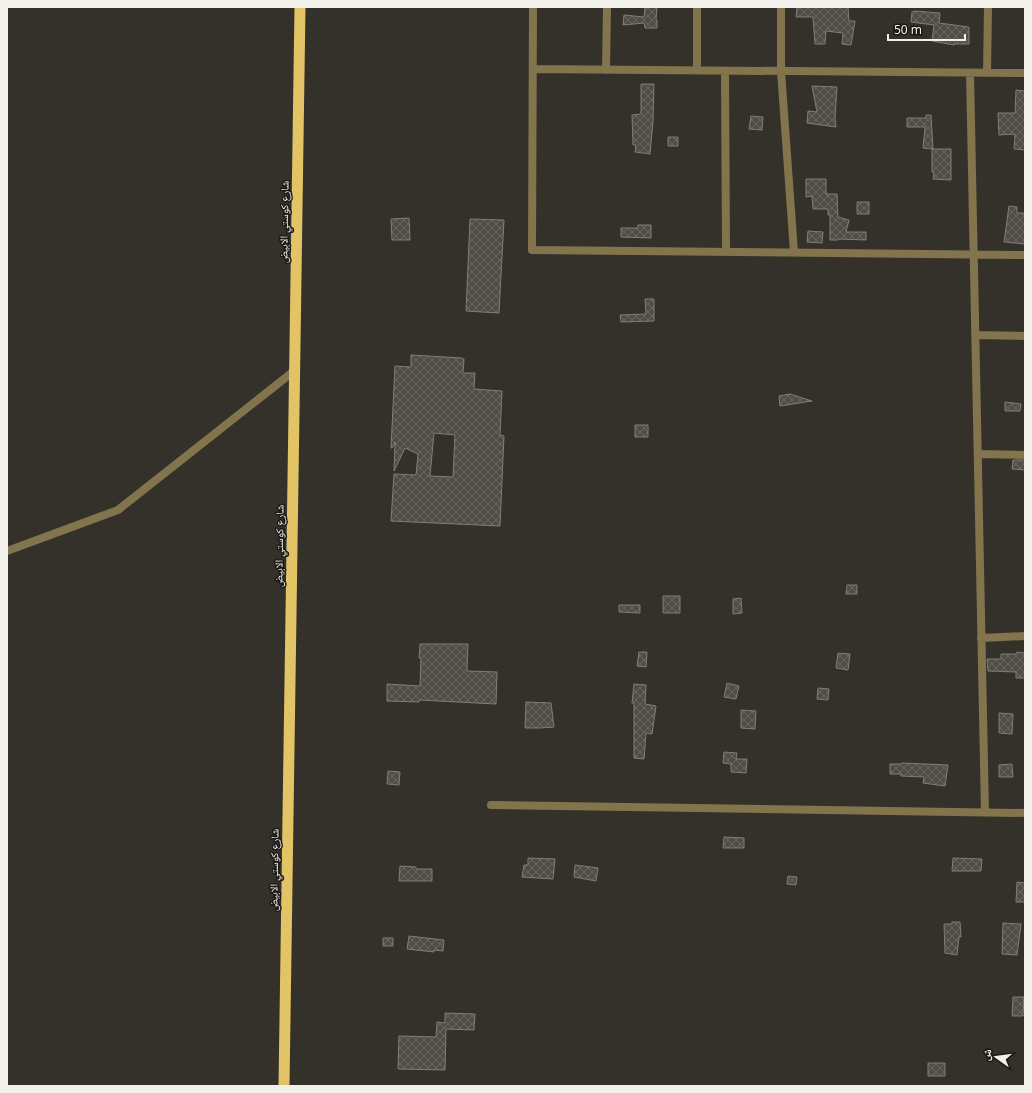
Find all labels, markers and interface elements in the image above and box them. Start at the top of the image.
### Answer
scale bar [888,16,965,42]
text: 50 m [894,21,922,38]
street label: شارع كوستي الابيض [275,181,294,263]
street label: شارع كوستي الابيض [270,505,289,587]
street label: شارع كوستي الابيض [265,829,284,911]
north arrow [976,1037,1016,1077]
text: ش [977,1047,996,1062]

